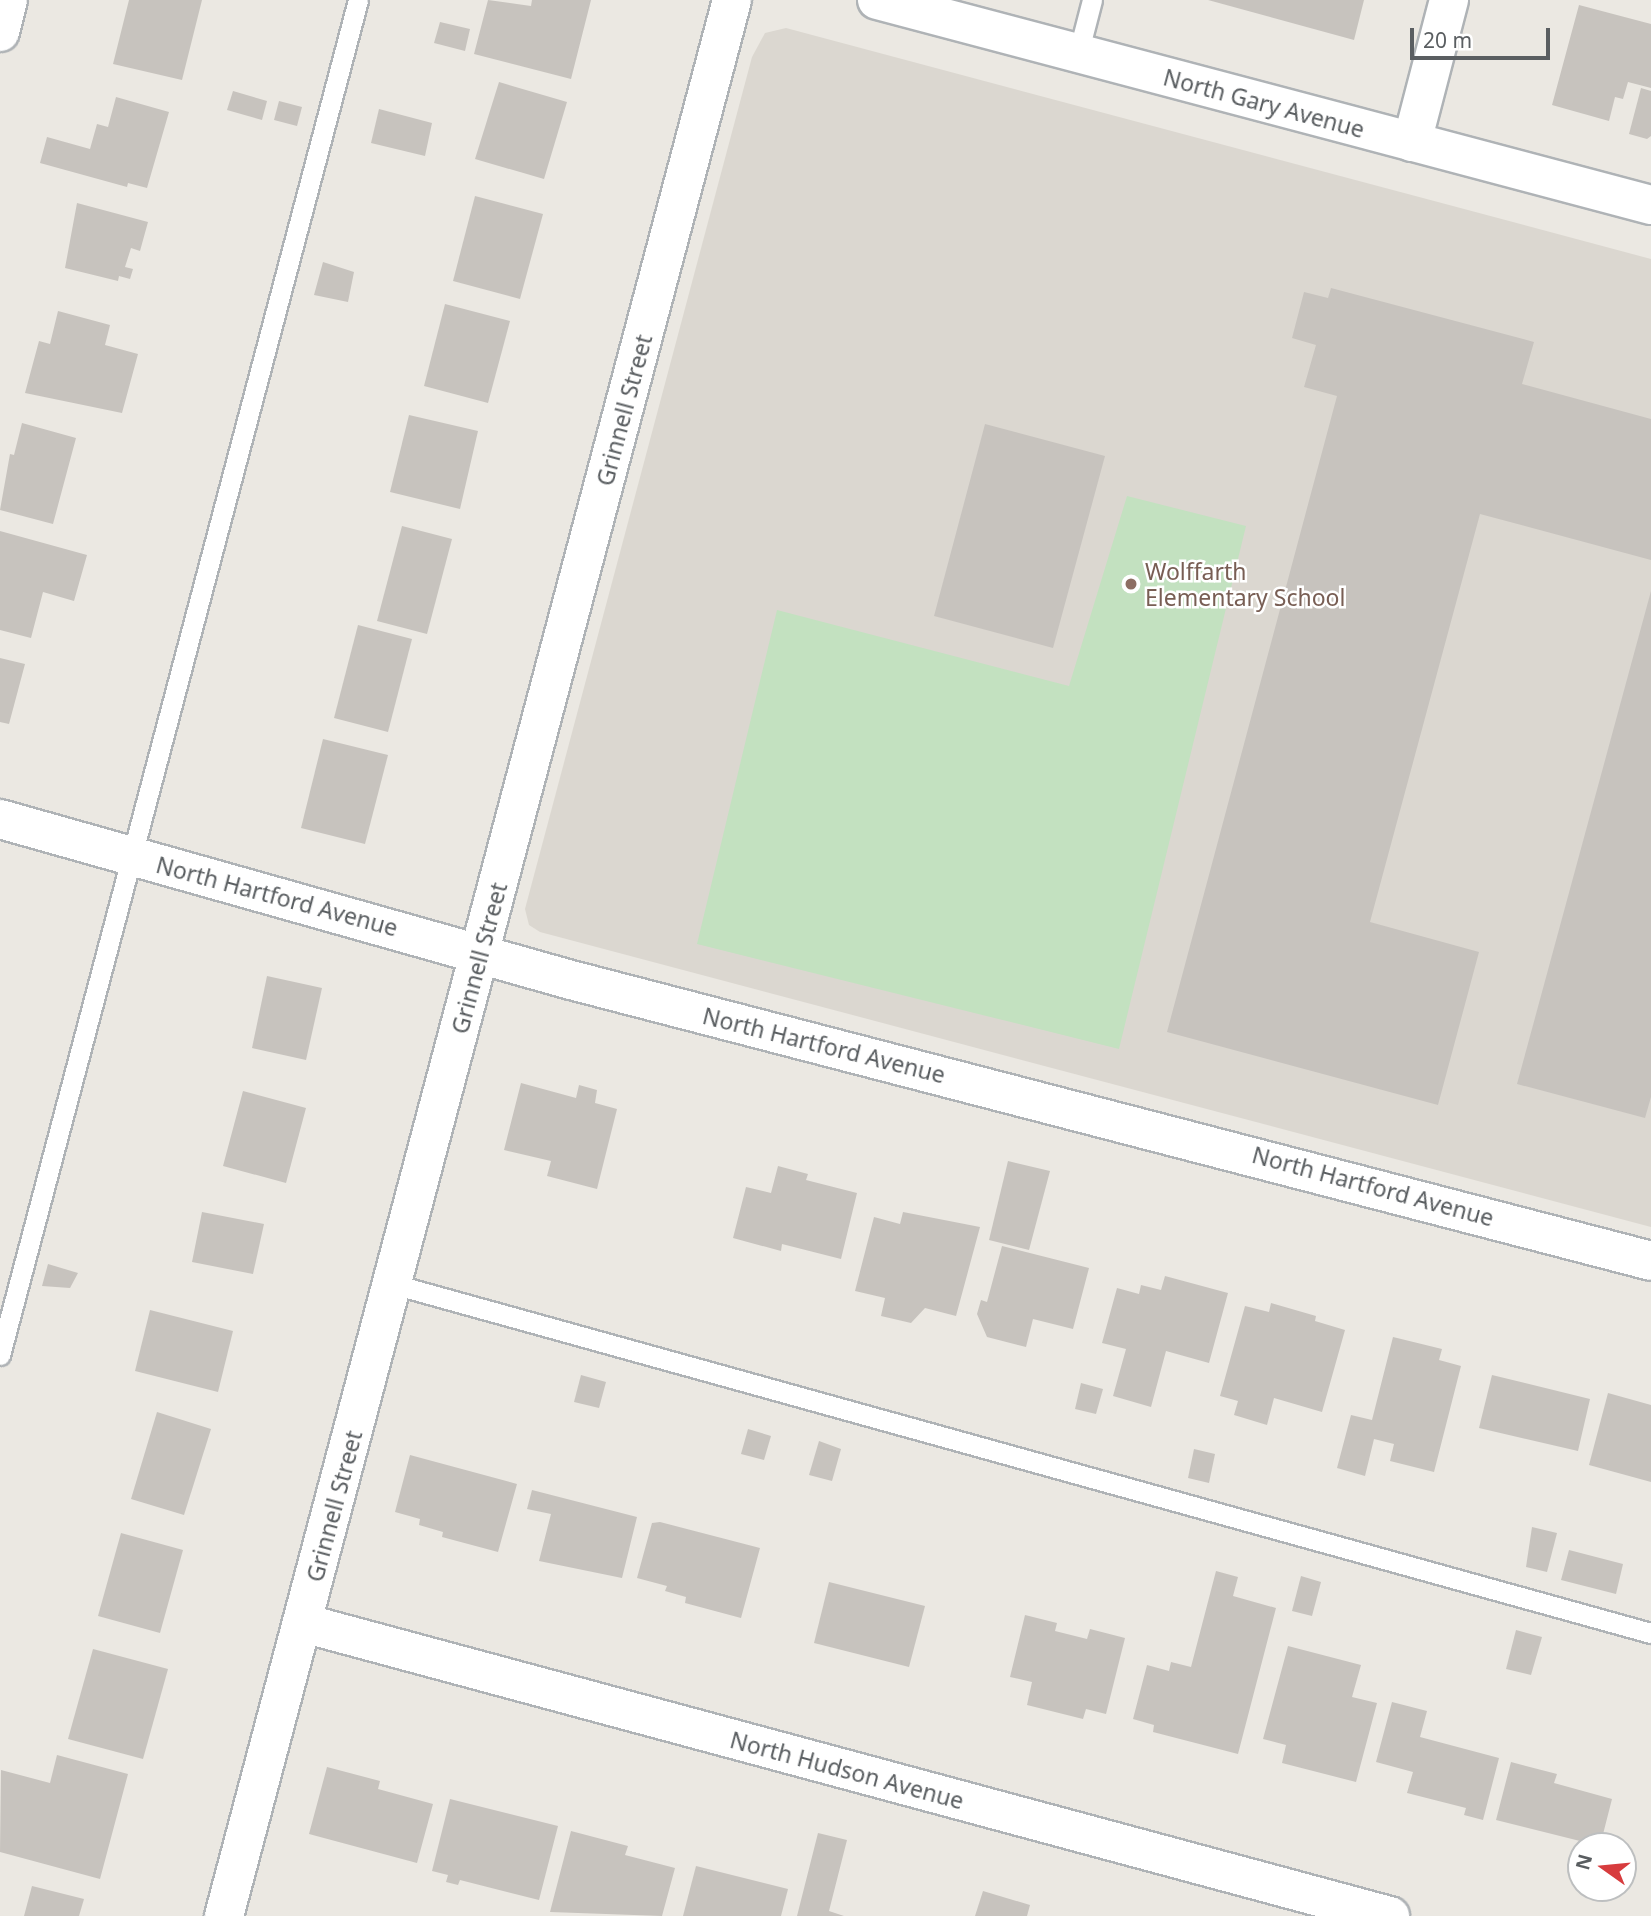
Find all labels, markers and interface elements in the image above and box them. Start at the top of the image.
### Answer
scale bar [1413,14,1553,58]
text: 20 m [1423,26,1472,54]
street label: North Gary Avenue [1160,63,1368,143]
street label: Grinnell Street [591,331,657,489]
place label: Wolffarth Elementary School [1145,557,1345,611]
marker: Wolffarth Elementary School [1123,576,1139,592]
street label: North Hartford Avenue [153,850,401,942]
street label: Grinnell Street [446,879,512,1037]
street label: North Hartford Avenue [700,1002,948,1088]
street label: North Hartford Avenue [1249,1140,1497,1232]
street label: Grinnell Street [301,1427,367,1585]
street label: North Hudson Avenue [727,1726,967,1814]
north arrow [1567,1832,1637,1902]
text: N [1569,1851,1598,1873]

